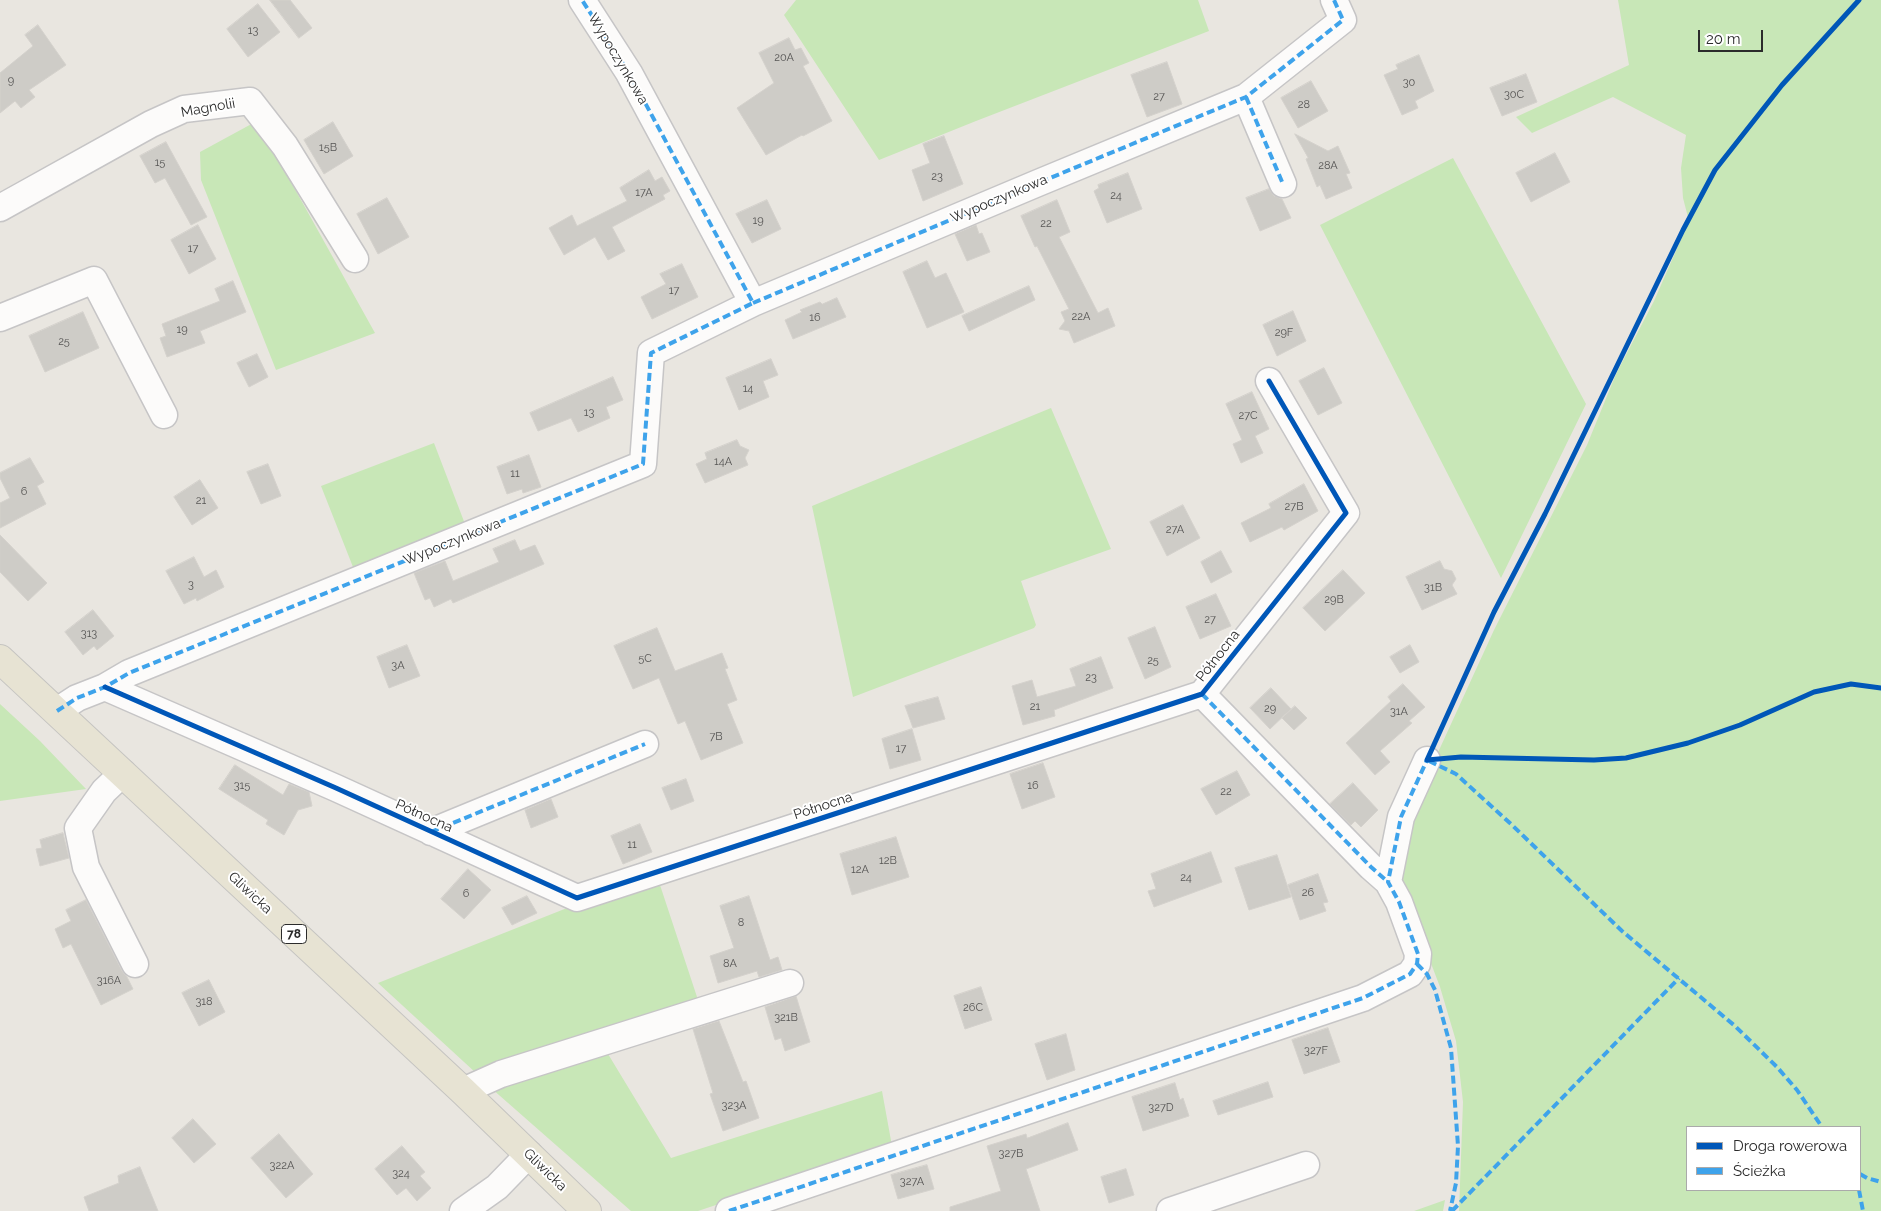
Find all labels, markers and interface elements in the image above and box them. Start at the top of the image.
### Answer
street label: Wypoczynkowa [584,10,652,108]
scale bar [1701,20,1766,52]
house number: 13 [248,24,258,38]
text: 20 m [1706,30,1741,48]
house number: 20A [774,51,794,65]
house number: 9 [8,74,14,88]
house number: 30 [1403,76,1415,90]
house number: 30C [1504,88,1524,102]
house number: 27 [1153,90,1165,104]
street label: Magnolii [180,95,236,121]
house number: 28 [1298,98,1310,112]
house number: 15B [319,141,337,155]
house number: 15 [155,156,165,170]
house number: 28A [1318,159,1338,173]
house number: 23 [931,170,943,184]
street label: Wypoczynkowa [948,171,1050,227]
house number: 17A [635,186,653,200]
house number: 24 [1110,189,1122,203]
house number: 19 [752,214,764,228]
house number: 22 [1040,217,1052,231]
house number: 17 [188,242,198,256]
house number: 17 [669,284,679,298]
house number: 22A [1072,310,1090,324]
house number: 16 [809,311,821,325]
house number: 19 [176,323,188,337]
house number: 29F [1275,326,1293,340]
house number: 25 [58,335,70,349]
house number: 14 [743,382,753,396]
house number: 13 [584,406,594,420]
house number: 27C [1238,409,1258,423]
house number: 14A [714,455,732,469]
house number: 11 [510,467,520,481]
house number: 6 [21,485,27,499]
house number: 21 [196,494,206,508]
house number: 27B [1285,500,1303,514]
street label: Wypoczynkowa [401,515,503,569]
house number: 27A [1166,523,1184,537]
house number: 3 [188,578,194,592]
house number: 31B [1424,581,1442,595]
house number: 29B [1324,593,1344,607]
house number: 27 [1204,613,1216,627]
house number: 313 [81,627,97,641]
street label: Północna [1193,627,1243,685]
house number: 5C [638,652,652,666]
house number: 25 [1147,654,1159,668]
house number: 3A [391,659,405,673]
house number: 23 [1085,671,1097,685]
house number: 21 [1030,700,1040,714]
house number: 29 [1264,702,1276,716]
house number: 31A [1390,705,1408,719]
house number: 7B [709,730,723,744]
house number: 17 [896,742,906,756]
house number: 315 [234,779,250,793]
house number: 16 [1027,779,1039,793]
house number: 22 [1220,785,1232,799]
street label: Północna [791,789,855,823]
street label: Północna [393,796,455,836]
house number: 11 [627,838,637,852]
house number: 12B [879,854,897,868]
house number: 12A [851,863,869,877]
street label: Gliwicka [225,868,275,918]
house number: 24 [1180,871,1192,885]
house number: 26 [1302,886,1314,900]
house number: 6 [463,887,469,901]
house number: 8 [738,916,744,930]
road number: 78 [282,924,306,944]
house number: 8A [723,957,737,971]
house number: 316A [97,974,121,988]
house number: 318 [195,995,213,1009]
house number: 26C [963,1001,983,1015]
house number: 321B [774,1011,798,1025]
house number: 327F [1304,1044,1328,1058]
house number: 323A [722,1099,746,1113]
house number: 327D [1148,1101,1174,1115]
legend [1686,1126,1861,1191]
text: Droga rowerowa [1733,1137,1847,1155]
street label: Gliwicka [520,1145,570,1195]
house number: 327B [999,1147,1023,1161]
house number: 322A [270,1159,294,1173]
text: Ścieżka [1733,1162,1786,1180]
house number: 324 [392,1167,410,1181]
house number: 327A [900,1175,924,1189]

